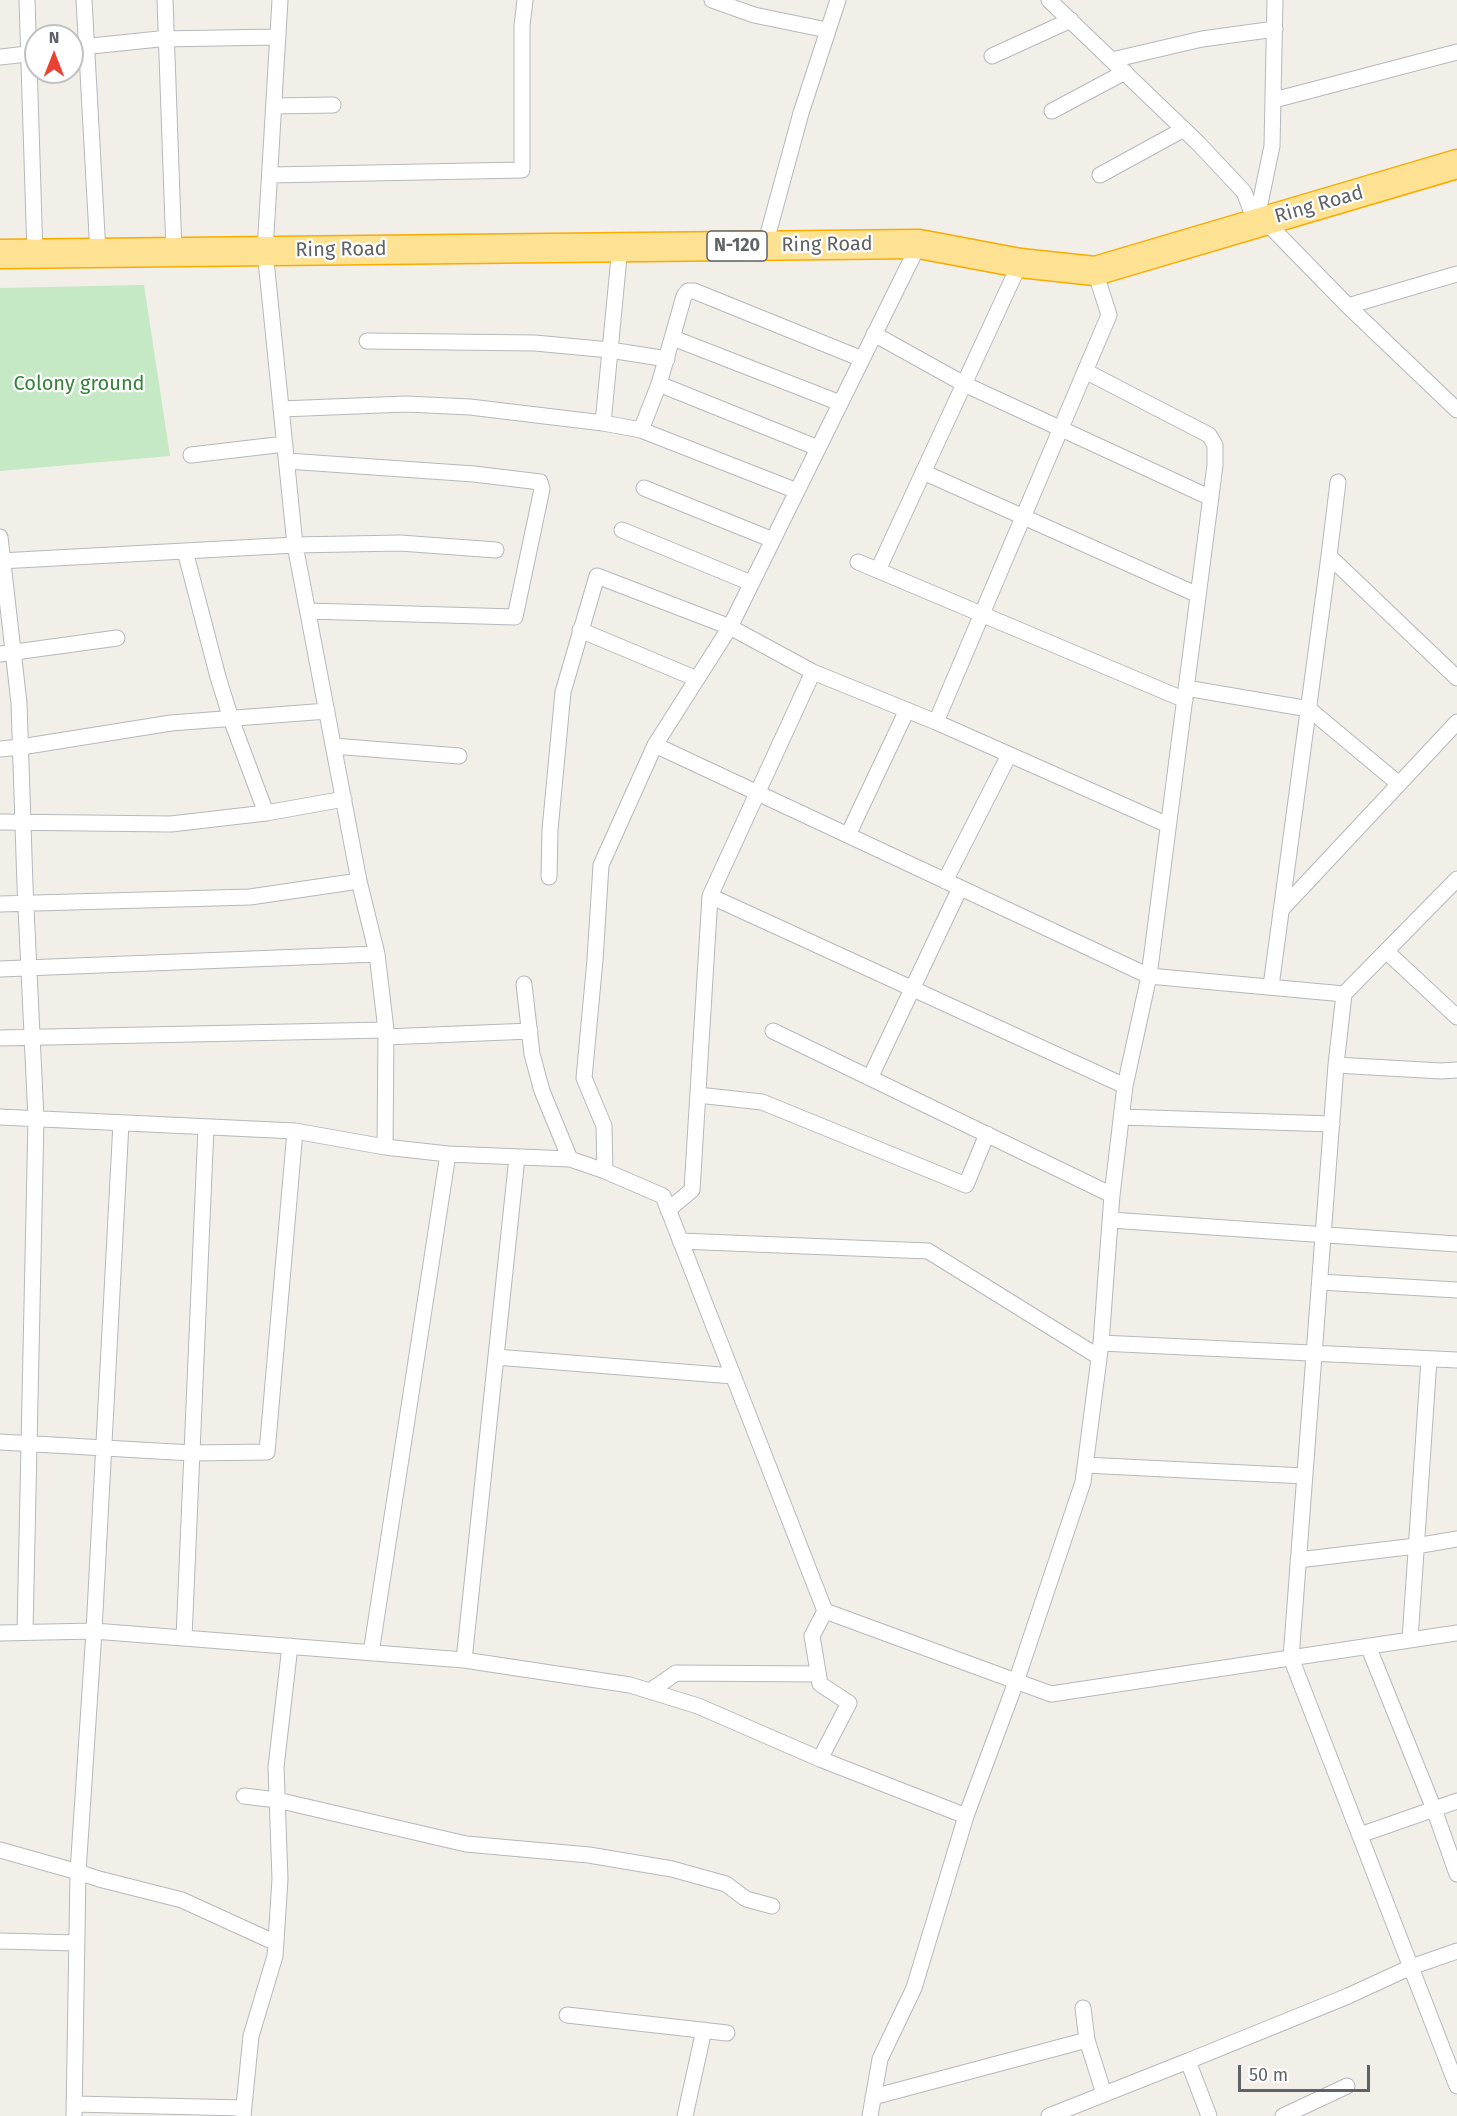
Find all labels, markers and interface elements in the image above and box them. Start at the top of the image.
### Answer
north arrow [24,24,84,84]
text: N [49,28,59,47]
street label: Ring Road [1272,181,1366,229]
road number: N-120 [707,231,767,261]
street label: Ring Road [781,232,873,258]
street label: Ring Road [295,237,387,263]
park label: Colony ground [13,372,145,396]
scale bar [1241,2053,1373,2091]
text: 50 m [1249,2064,1288,2086]

